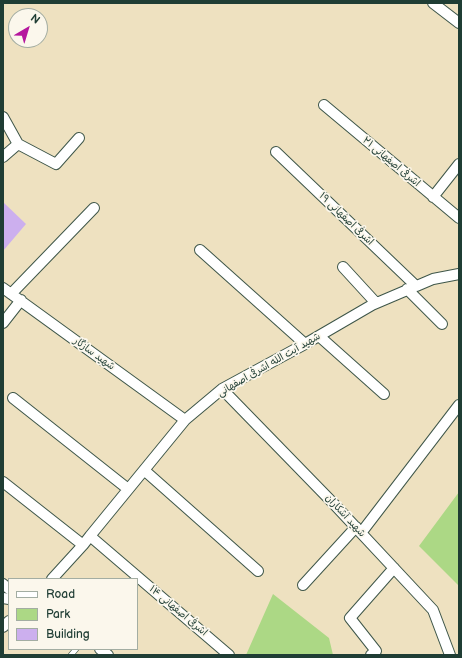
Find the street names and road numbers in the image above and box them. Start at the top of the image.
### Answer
street label: اشرفی اصفهانی ۲۱ [360,134,422,190]
street label: اشرفی اصفهانی ۱۹ [316,190,376,248]
street label: شهید آیت الله اشرفی اصفهانی [215,331,323,399]
street label: شهید سازگار [71,335,117,373]
street label: شهید آشکاران [322,492,368,540]
street label: اشرفی اصفهانی ۱۴ [146,583,210,639]

